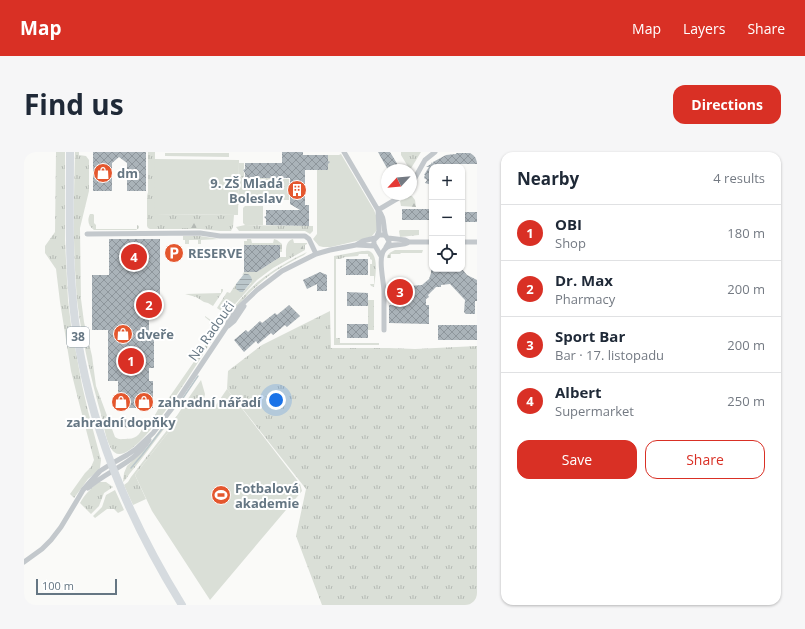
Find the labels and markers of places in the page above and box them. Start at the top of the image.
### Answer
shop icon: dm [92,162,114,184]
place label: dm [117,164,138,182]
place label: 9. ZŠ Mladá Boleslav [210,174,284,207]
building icon: 9. ZŠ Mladá Boleslav [286,179,308,201]
pin: 4 [121,242,147,272]
parking icon: RESERVE [163,242,185,264]
place label: RESERVE [188,244,243,262]
pin: 3 [387,277,413,307]
pin: 2 [136,290,162,320]
shop icon: dveře [112,323,134,345]
place label: dveře [137,325,174,343]
pin: 1 [118,346,144,376]
shop icon: zahradní dopňky [110,391,132,413]
shop icon: zahradní nářadí [133,391,155,413]
place label: zahradní nářadí [158,393,262,411]
place label: zahradní dopňky [66,413,176,431]
place label: Fotbalová akademie [235,479,299,512]
sports icon: Fotbalová akademie [210,484,232,506]

